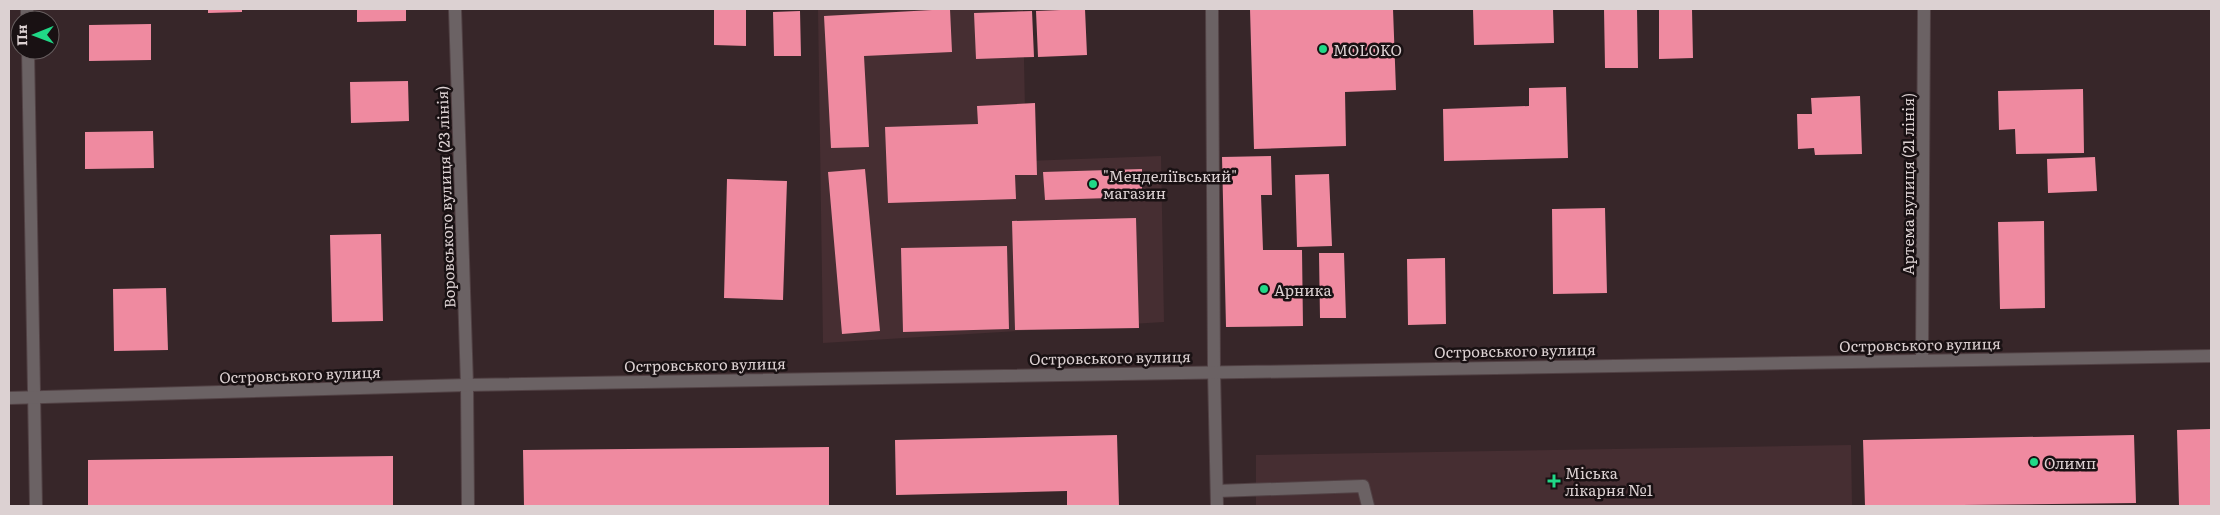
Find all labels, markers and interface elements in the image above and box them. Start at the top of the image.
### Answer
north arrow [10,10,60,60]
text: Пн [11,24,31,46]
place label: MOLOKO [1333,38,1402,61]
marker: MOLOKO [1317,43,1329,55]
street label: Воровського вулиця (23 лiнiя) [430,85,460,309]
street label: Артема вулиця (21 лiнiя) [1896,93,1919,275]
place label: "Менделіївський" магазин [1103,164,1237,204]
marker: "Менделіївський" магазин [1087,178,1099,190]
place label: Арника [1274,278,1332,301]
marker: Арника [1258,283,1270,295]
street label: Островського вулиця [1839,331,2001,357]
street label: Островського вулиця [1434,337,1596,363]
street label: Островського вулиця [1029,344,1191,370]
street label: Островського вулиця [624,351,786,377]
street label: Островського вулиця [219,360,381,388]
place label: Олимп [2044,451,2096,474]
marker: Олимп [2028,456,2040,468]
place label: Міська лікарня №1 [1565,461,1653,501]
marker: Міська лікарня №1 [1547,474,1561,488]

